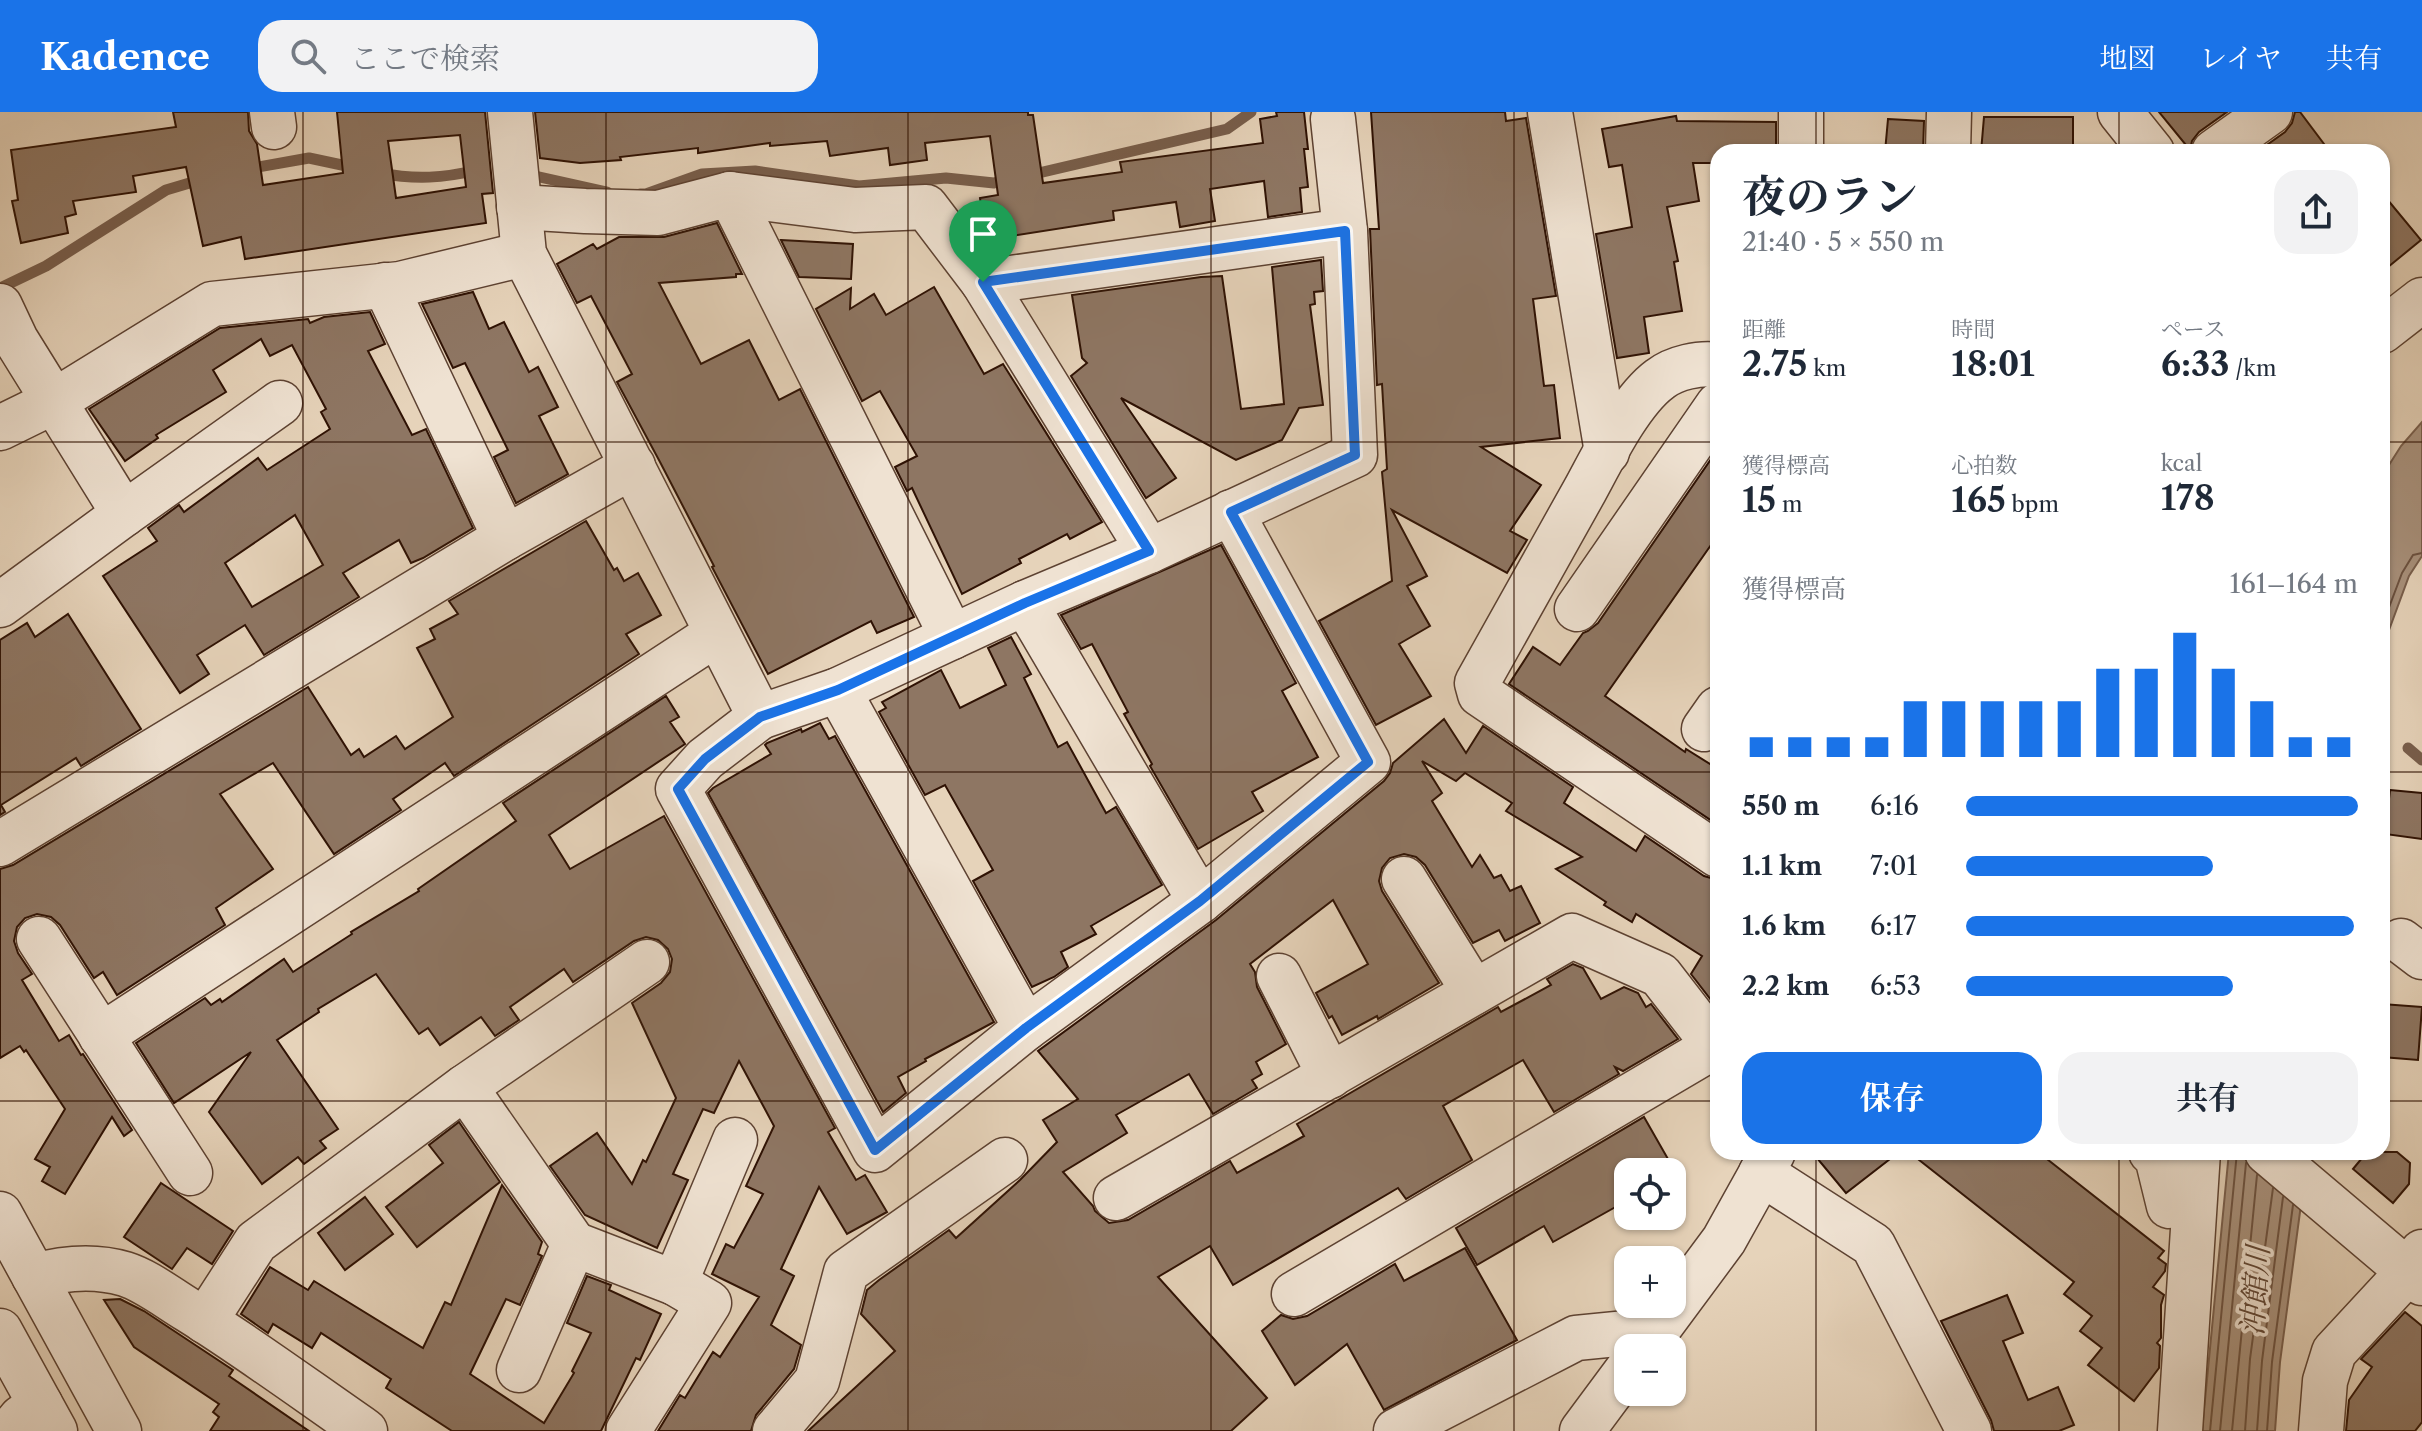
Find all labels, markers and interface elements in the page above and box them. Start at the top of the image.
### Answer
search box [258,20,818,92]
text: Kadence [40,33,210,80]
icon: search [286,34,330,78]
text: ここで検索 [350,40,500,77]
text: 地図 [2099,41,2155,75]
text: レイヤ [2199,41,2282,75]
text: 共有 [2326,41,2382,75]
text: 夜のラン [1742,169,1918,223]
button: share [2274,170,2358,254]
pin [949,200,1017,282]
icon: arrive [961,212,1005,256]
text: 21:40 · 5 × 550 m [1742,226,1944,258]
text: 距離 [1742,316,1786,343]
text: 時間 [1951,316,1995,343]
text: ペース [2161,316,2226,343]
text: 2.75 [1742,343,1807,385]
text: 18:01 [1951,343,2035,385]
text: 6:33 [2161,343,2230,385]
text: km [1807,355,1846,382]
text: /km [2230,355,2277,382]
text: kcal [2161,450,2202,477]
text: 獲得標高 [1742,452,1830,479]
text: 心拍数 [1951,452,2017,479]
text: 178 [2161,477,2215,519]
text: 15 [1742,479,1776,521]
text: 165 [1951,479,2006,521]
text: m [1776,491,1802,518]
text: bpm [2006,491,2059,518]
text: 161–164 m [2230,568,2358,600]
text: 獲得標高 [1742,573,1846,605]
text: 550 m [1742,790,1820,822]
text: 6:16 [1870,790,1919,822]
text: 1.1 km [1742,850,1822,882]
text: 7:01 [1870,850,1918,882]
text: 1.6 km [1742,910,1826,942]
text: 6:17 [1870,910,1916,942]
text: 2.2 km [1742,970,1829,1002]
text: 6:53 [1870,970,1921,1002]
button: 保存 [1742,1052,2042,1144]
button: 共有 [2058,1052,2358,1144]
map controls [1614,1158,1686,1406]
button: locate [1614,1158,1686,1230]
water label: 沖館川 [2233,1242,2277,1337]
button: + [1614,1246,1686,1318]
button: − [1614,1334,1686,1406]

